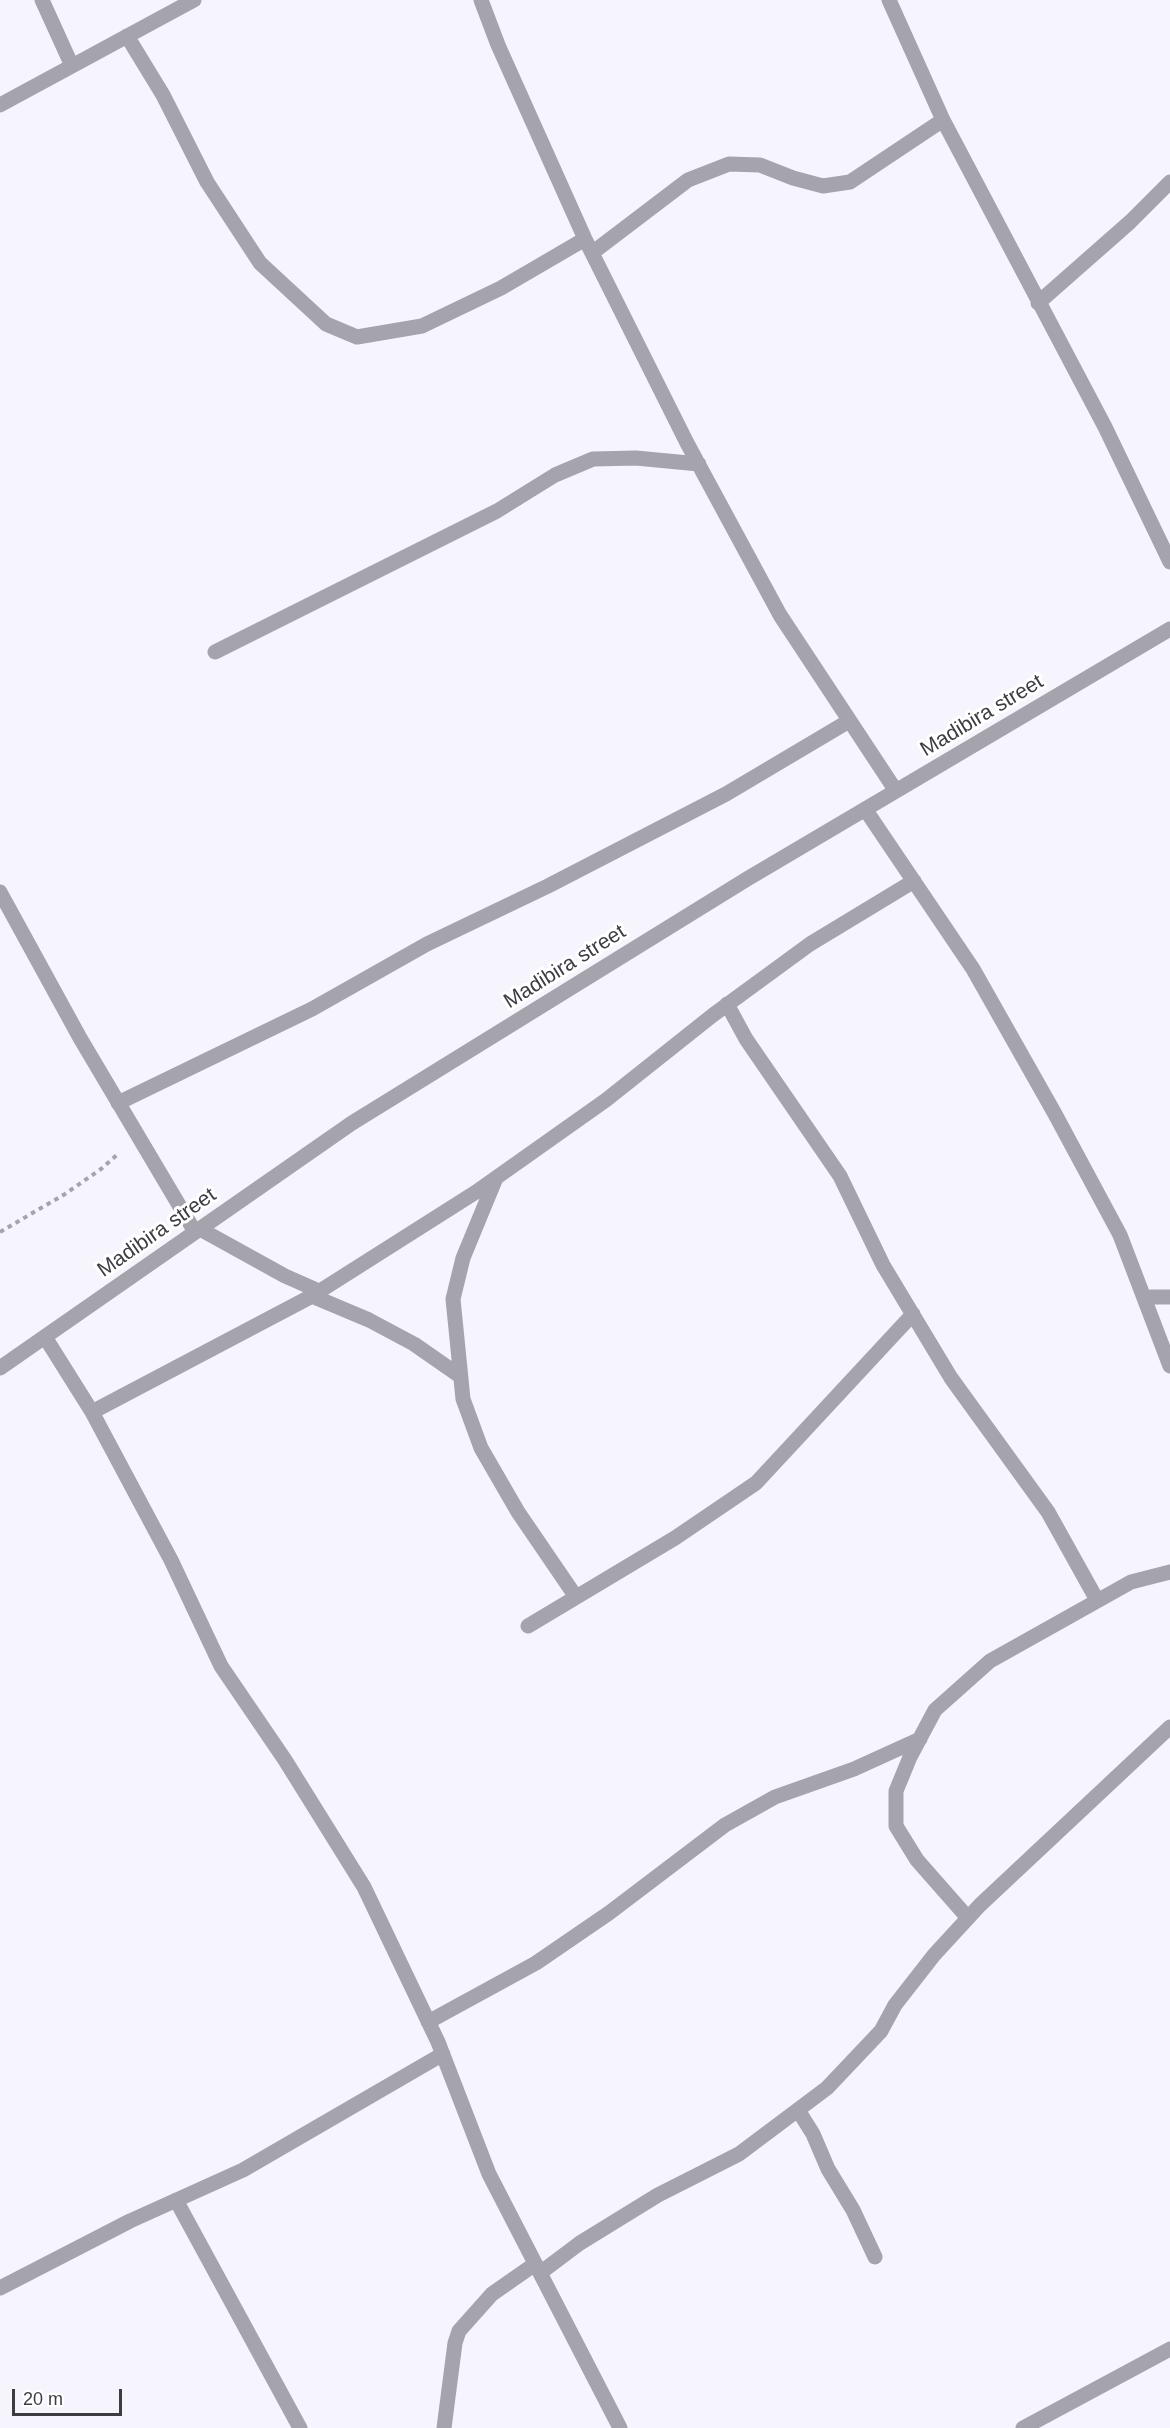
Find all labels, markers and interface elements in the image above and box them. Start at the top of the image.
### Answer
street label: Madibira street [916,669,1048,763]
street label: Madibira street [499,920,631,1014]
street label: Madibira street [93,1183,221,1283]
scale bar [15,2377,124,2415]
text: 20 m [23,2389,63,2409]

